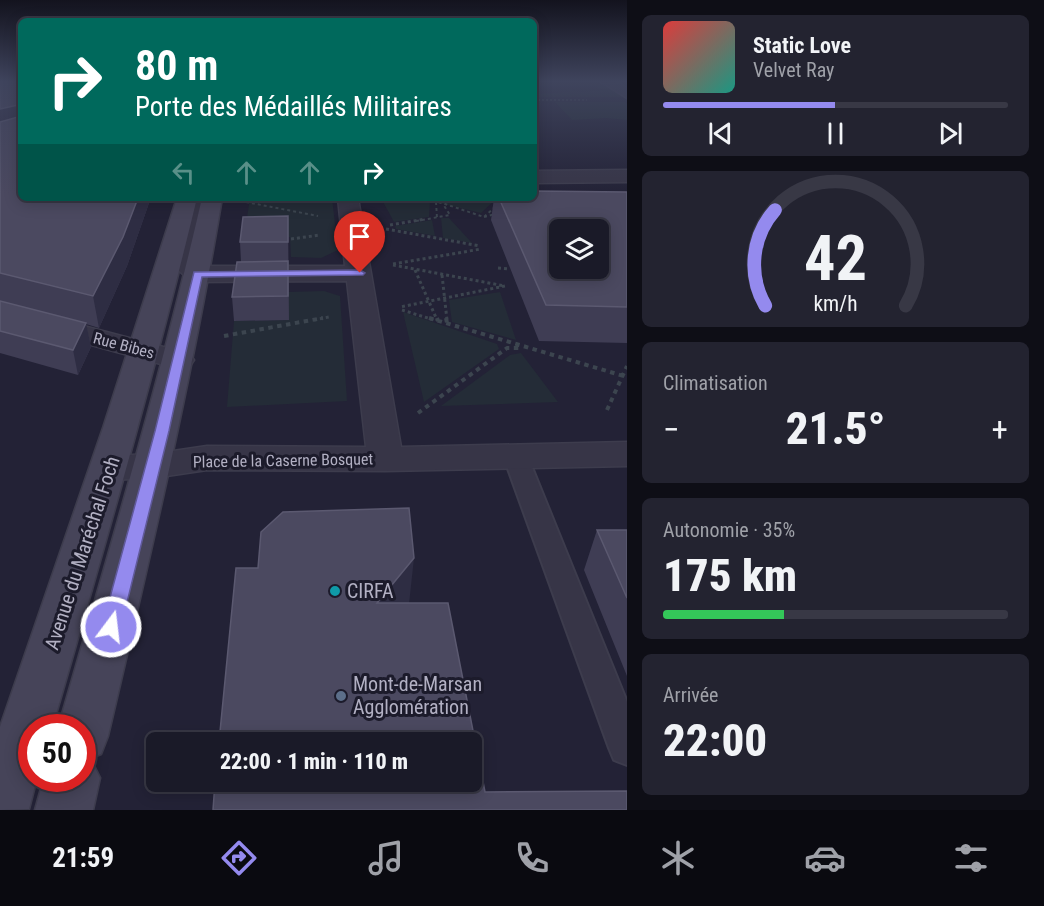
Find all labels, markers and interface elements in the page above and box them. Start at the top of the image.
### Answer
text: Static Love [753,33,851,58]
text: 80 m [135,41,218,90]
icon: right [36,42,114,120]
text: Velvet Ray [753,58,834,82]
text: Porte des Médaillés Militaires [135,91,452,123]
icon: previous [704,117,737,150]
icon: pause [819,117,852,150]
icon: next [934,117,967,150]
icon: left [167,156,200,189]
icon: ahead [230,156,263,189]
icon: ahead [293,156,326,189]
icon: right [356,156,389,189]
pin [334,211,385,273]
map controls [549,219,609,279]
button: layers [549,219,609,279]
icon: arrive [343,220,376,253]
text: 42 [804,222,867,295]
text: km/h [813,291,858,316]
street label: Rue Bibes [91,328,157,363]
text: Climatisation [663,371,768,395]
text: 21.5° [786,402,885,455]
text: − [663,410,680,449]
text: + [992,410,1008,449]
street label: Place de la Caserne Bosquet [193,449,374,472]
street label: Avenue du Maréchal Foch [39,453,125,653]
text: Autonomie · 35% [663,518,795,542]
text: 175 km [663,549,797,602]
place label: CIRFA [347,579,394,603]
marker: CIRFA [328,584,342,598]
position arrow [79,595,143,659]
place label: Mont-de-Marsan Agglomération [353,672,482,719]
text: Arrivée [663,683,719,707]
marker: Mont-de-Marsan Agglomération [334,689,348,703]
speed limit sign: 50 [18,714,96,792]
text: 22:00 [663,714,767,767]
text: 22:00 · 1 min · 110 m [220,749,408,774]
icon: directions [218,837,260,879]
icon: music [365,837,407,879]
icon: phone [511,837,553,879]
icon: climate [657,837,699,879]
icon: car [804,837,846,879]
icon: filters [950,837,992,879]
text: 21:59 [52,842,114,874]

